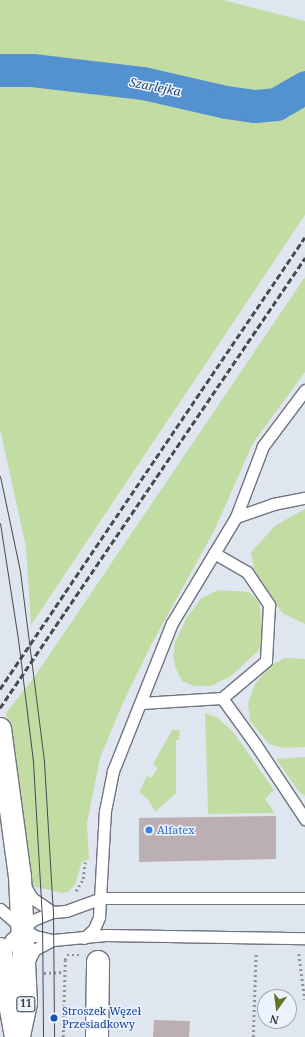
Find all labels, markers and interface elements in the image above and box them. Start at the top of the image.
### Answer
water label: Szarlejka [128,75,182,99]
place label: Alfatex [157,823,195,837]
marker: Alfatex [144,825,154,835]
north arrow [257,989,297,1029]
road number: 11 [16,996,36,1012]
place label: Stroszek Węzeł Przesiadkowy [62,1005,141,1031]
text: N [268,1012,280,1028]
marker: Stroszek Węzeł Przesiadkowy [49,1013,59,1023]

